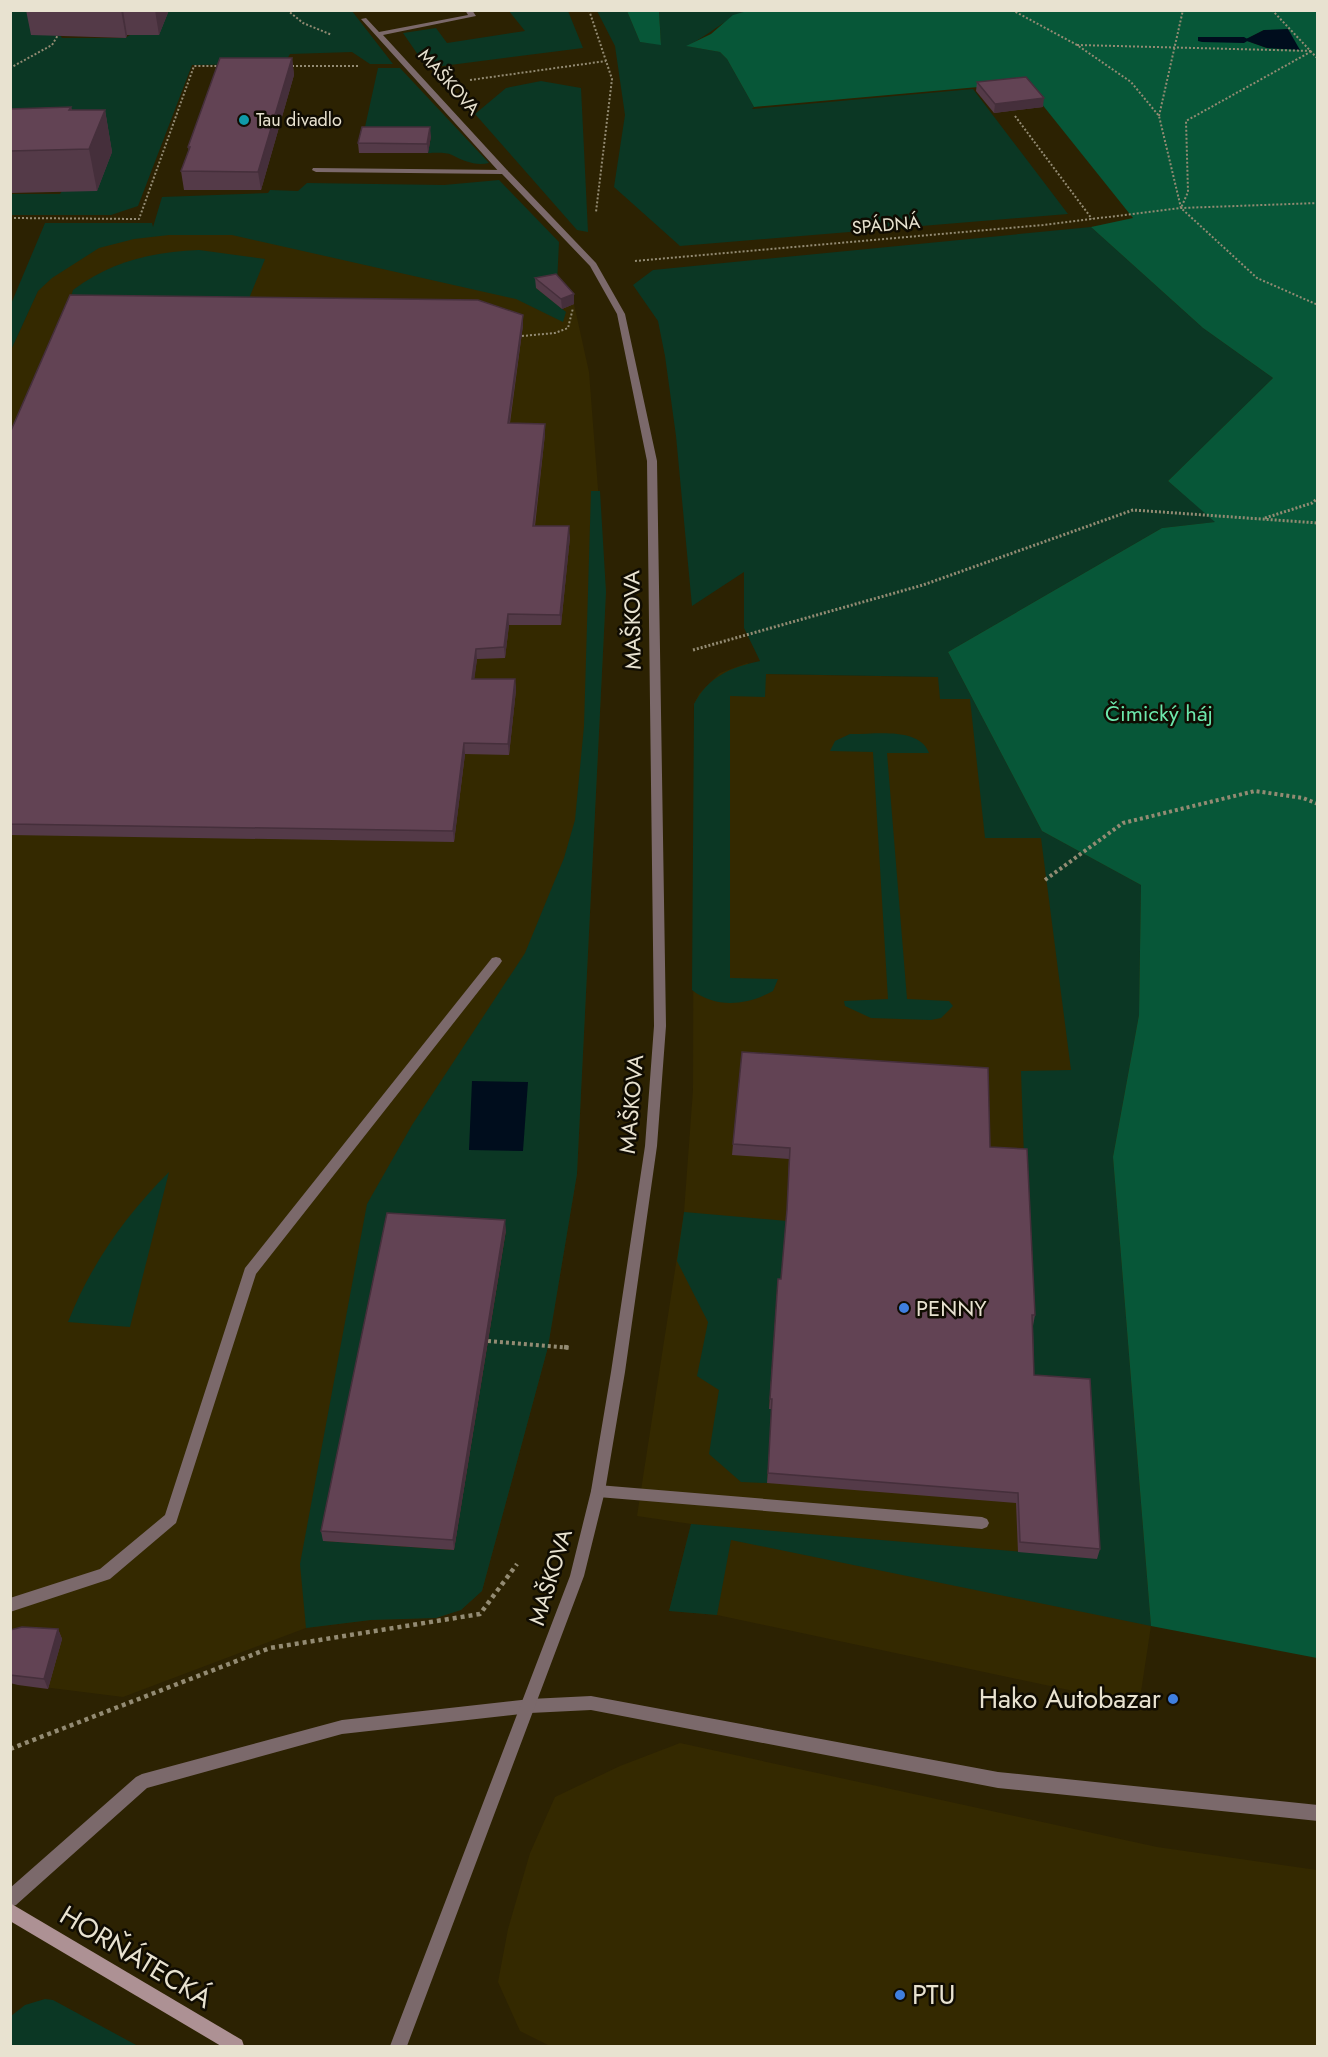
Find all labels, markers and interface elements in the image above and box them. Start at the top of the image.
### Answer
street label: MAŠKOVA [412,43,486,121]
place label: Tau divadlo [256,107,342,133]
marker: Tau divadlo [237,113,251,127]
street label: SPÁDNÁ [851,209,921,241]
street label: MAŠKOVA [615,570,649,670]
park label: Čimický háj [1105,697,1213,729]
street label: MAŠKOVA [611,1053,651,1155]
place label: PENNY [916,1292,987,1324]
marker: PENNY [897,1301,911,1315]
street label: MAŠKOVA [520,1524,580,1629]
place label: Hako Autobazar [979,1679,1162,1718]
marker: Hako Autobazar [1166,1692,1180,1706]
street label: HORŇÁTECKÁ [53,1896,220,2018]
place label: PTU [912,1975,955,2014]
marker: PTU [893,1988,907,2002]

